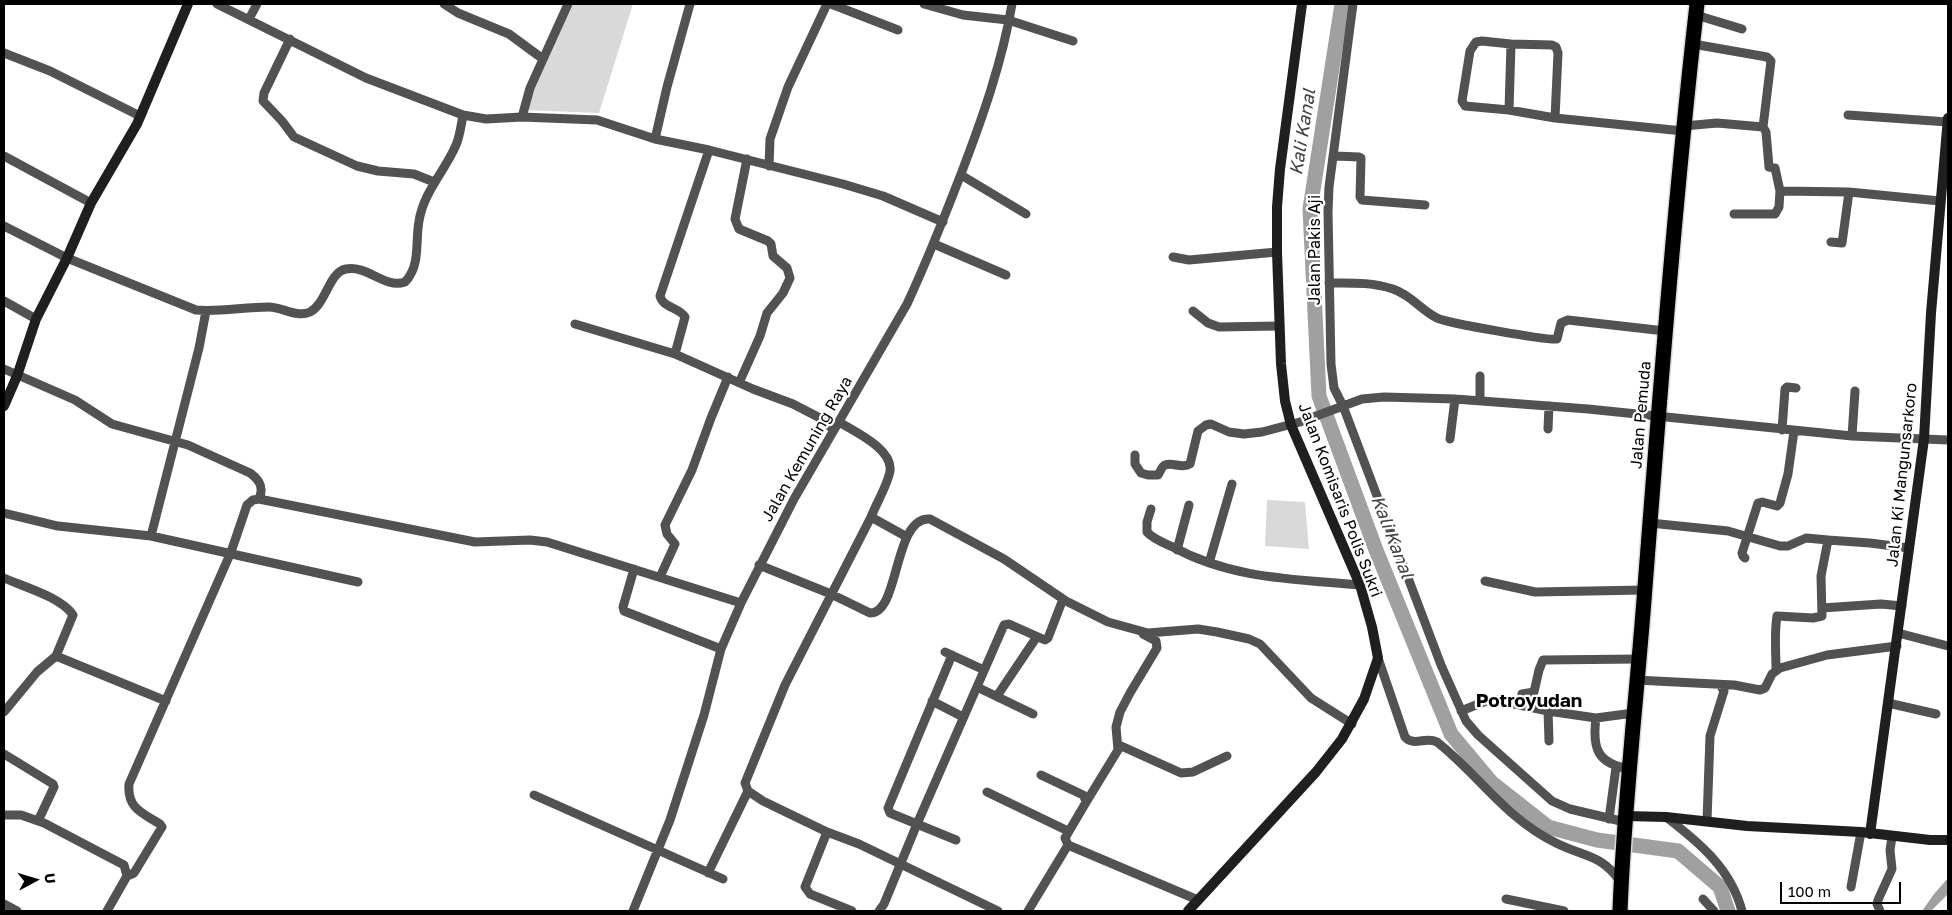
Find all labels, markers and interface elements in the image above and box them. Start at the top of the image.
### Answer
water label: Kali Kanal [1286,87,1320,177]
street label: Jalan Pakis Aji [1305,195,1325,305]
street label: Jalan Pemuda [1627,360,1655,470]
street label: Jalan Kemuning Raya [758,373,856,525]
street label: Jalan Ki Mangunsarkoro [1883,382,1921,568]
street label: Jalan Komisaris Polis Sukri [1294,400,1386,600]
water label: Kali Kanal [1366,493,1418,581]
district label: Potroyudan [1476,690,1582,712]
north arrow [10,855,60,905]
text: U [41,872,59,884]
scale bar [1782,872,1903,904]
text: 100 m [1788,882,1831,900]

